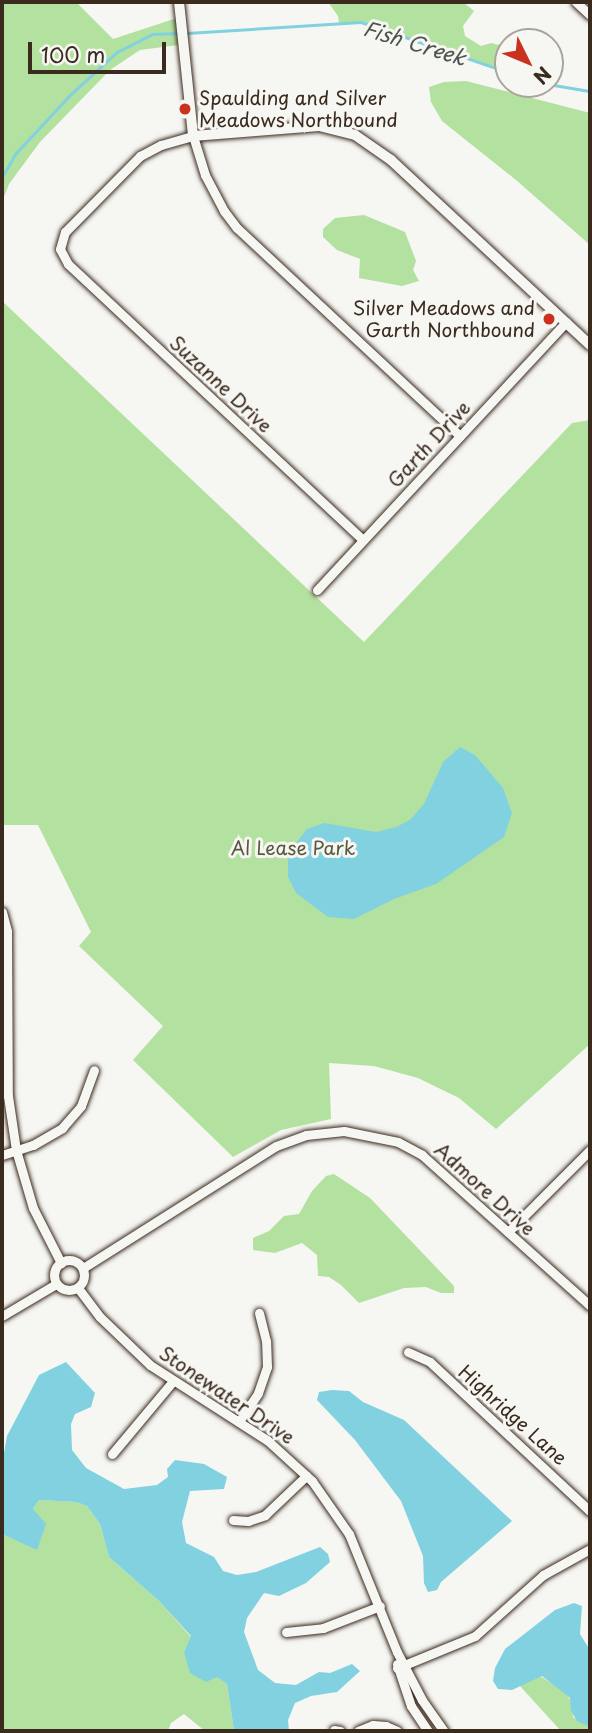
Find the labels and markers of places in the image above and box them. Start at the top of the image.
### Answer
place label: Spaulding and Silver Meadows Northbound [199,87,397,131]
marker: Spaulding and Silver Meadows Northbound [177,101,193,117]
place label: Silver Meadows and Garth Northbound [352,297,535,341]
marker: Silver Meadows and Garth Northbound [541,311,557,327]

